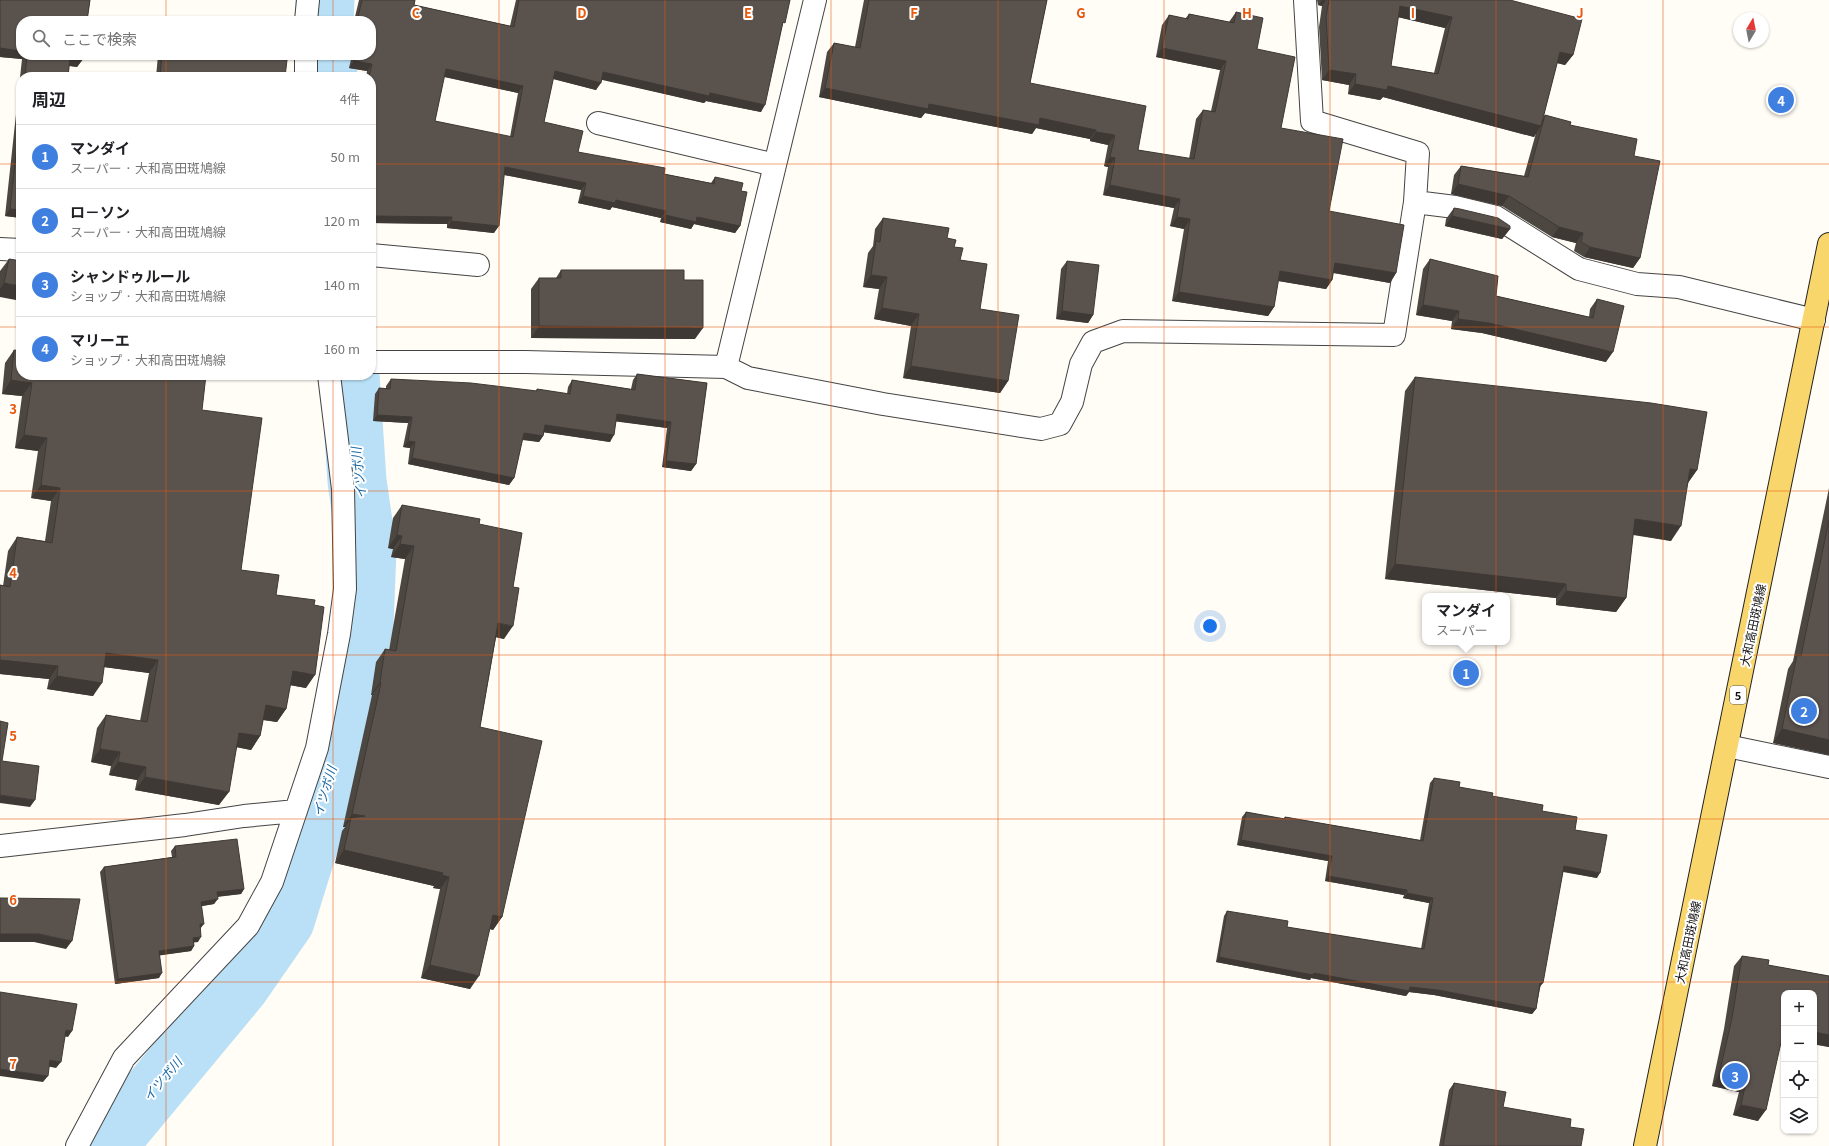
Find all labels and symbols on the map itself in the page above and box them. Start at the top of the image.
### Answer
text: C [412,3,421,22]
text: D [577,3,587,22]
text: E [744,3,752,22]
text: F [910,3,918,22]
text: G [1076,3,1086,22]
text: H [1242,3,1252,22]
text: I [1411,3,1415,22]
text: J [1576,3,1584,22]
north arrow [1733,12,1769,48]
pin: 4 [1768,85,1794,115]
text: 3 [9,399,17,418]
water label: イツボ川 [346,444,370,500]
text: 4 [9,563,17,582]
street label: 大和高田斑鳩線 [1735,582,1769,668]
your location [1200,616,1220,636]
pin: 1 [1453,658,1479,688]
road number: 5 [1730,686,1746,704]
pin: 2 [1791,696,1817,726]
text: 5 [9,726,17,745]
water label: イツボ川 [307,761,341,819]
text: 6 [9,890,17,909]
street label: 大和高田斑鳩線 [1670,899,1704,985]
water label: イツボ川 [138,1051,187,1105]
text: 7 [9,1054,17,1073]
pin: 3 [1722,1061,1748,1091]

